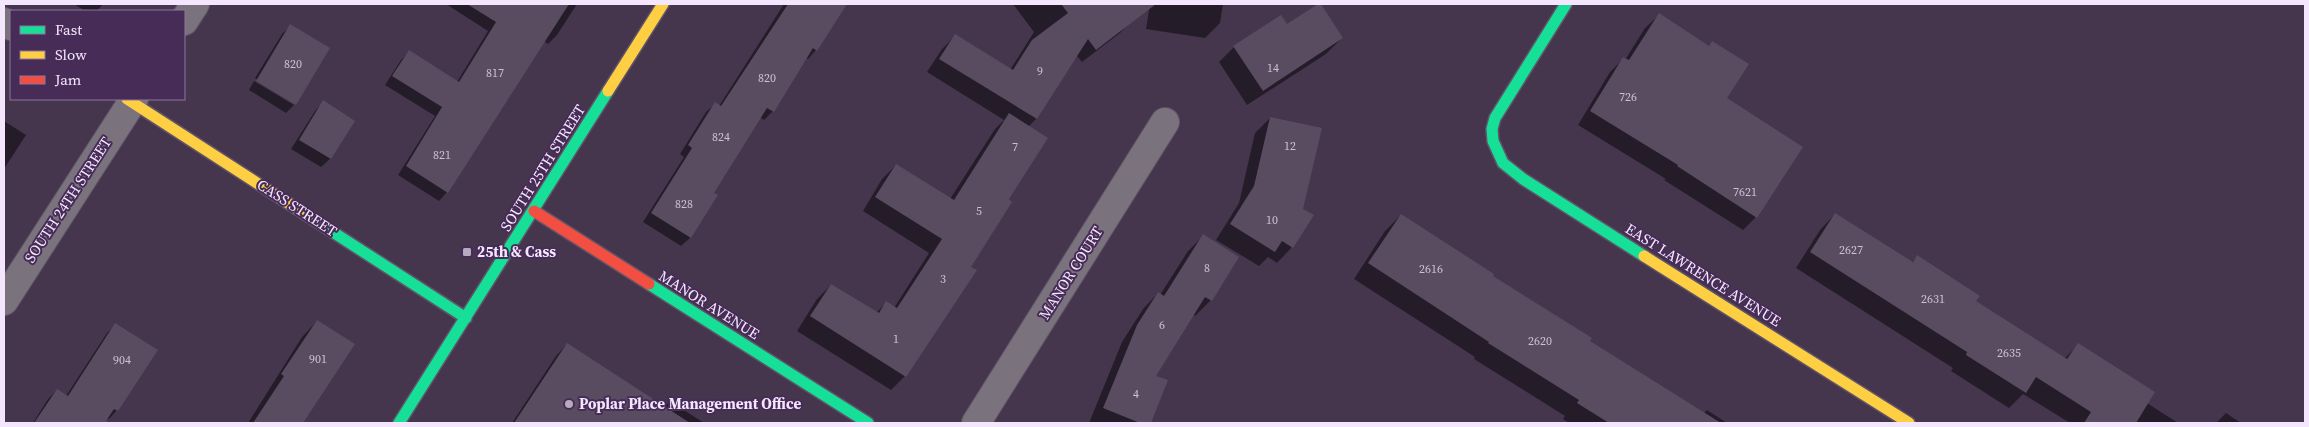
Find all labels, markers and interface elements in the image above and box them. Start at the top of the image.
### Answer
legend [10,10,185,100]
text: Fast [55,19,82,40]
text: Slow [55,44,87,65]
house number: 820 [284,56,302,72]
house number: 14 [1267,60,1279,76]
house number: 9 [1037,63,1043,79]
house number: 817 [486,65,504,81]
text: Jam [54,69,82,90]
house number: 820 [758,70,776,86]
house number: 726 [1619,89,1637,105]
street label: SOUTH 25TH STREET [495,100,590,235]
house number: 824 [712,129,730,145]
street label: SOUTH 24TH STREET [19,133,116,267]
house number: 12 [1284,138,1296,154]
house number: 7 [1012,139,1018,155]
house number: 821 [433,147,451,163]
street label: CASS STREET [253,174,341,241]
house number: 7621 [1733,184,1757,200]
house number: 828 [675,196,693,212]
house number: 5 [976,203,982,219]
house number: 10 [1266,212,1278,228]
street label: EAST LAWRENCE AVENUE [1621,218,1785,331]
street label: MANOR COURT [1034,222,1108,323]
place label: 25th & Cass [477,241,556,262]
house number: 2627 [1839,242,1863,258]
marker: 25th & Cass [461,246,473,258]
house number: 8 [1204,260,1210,276]
house number: 2616 [1419,261,1443,277]
street label: MANOR AVENUE [655,265,764,344]
house number: 3 [940,271,946,287]
house number: 2631 [1921,291,1945,307]
house number: 6 [1159,317,1165,333]
house number: 1 [893,331,899,347]
house number: 2620 [1528,333,1552,349]
house number: 2635 [1997,345,2021,361]
house number: 901 [309,351,327,367]
house number: 904 [113,352,131,368]
house number: 4 [1133,386,1139,402]
place label: Poplar Place Management Office [579,393,801,414]
marker: Poplar Place Management Office [563,398,575,410]

